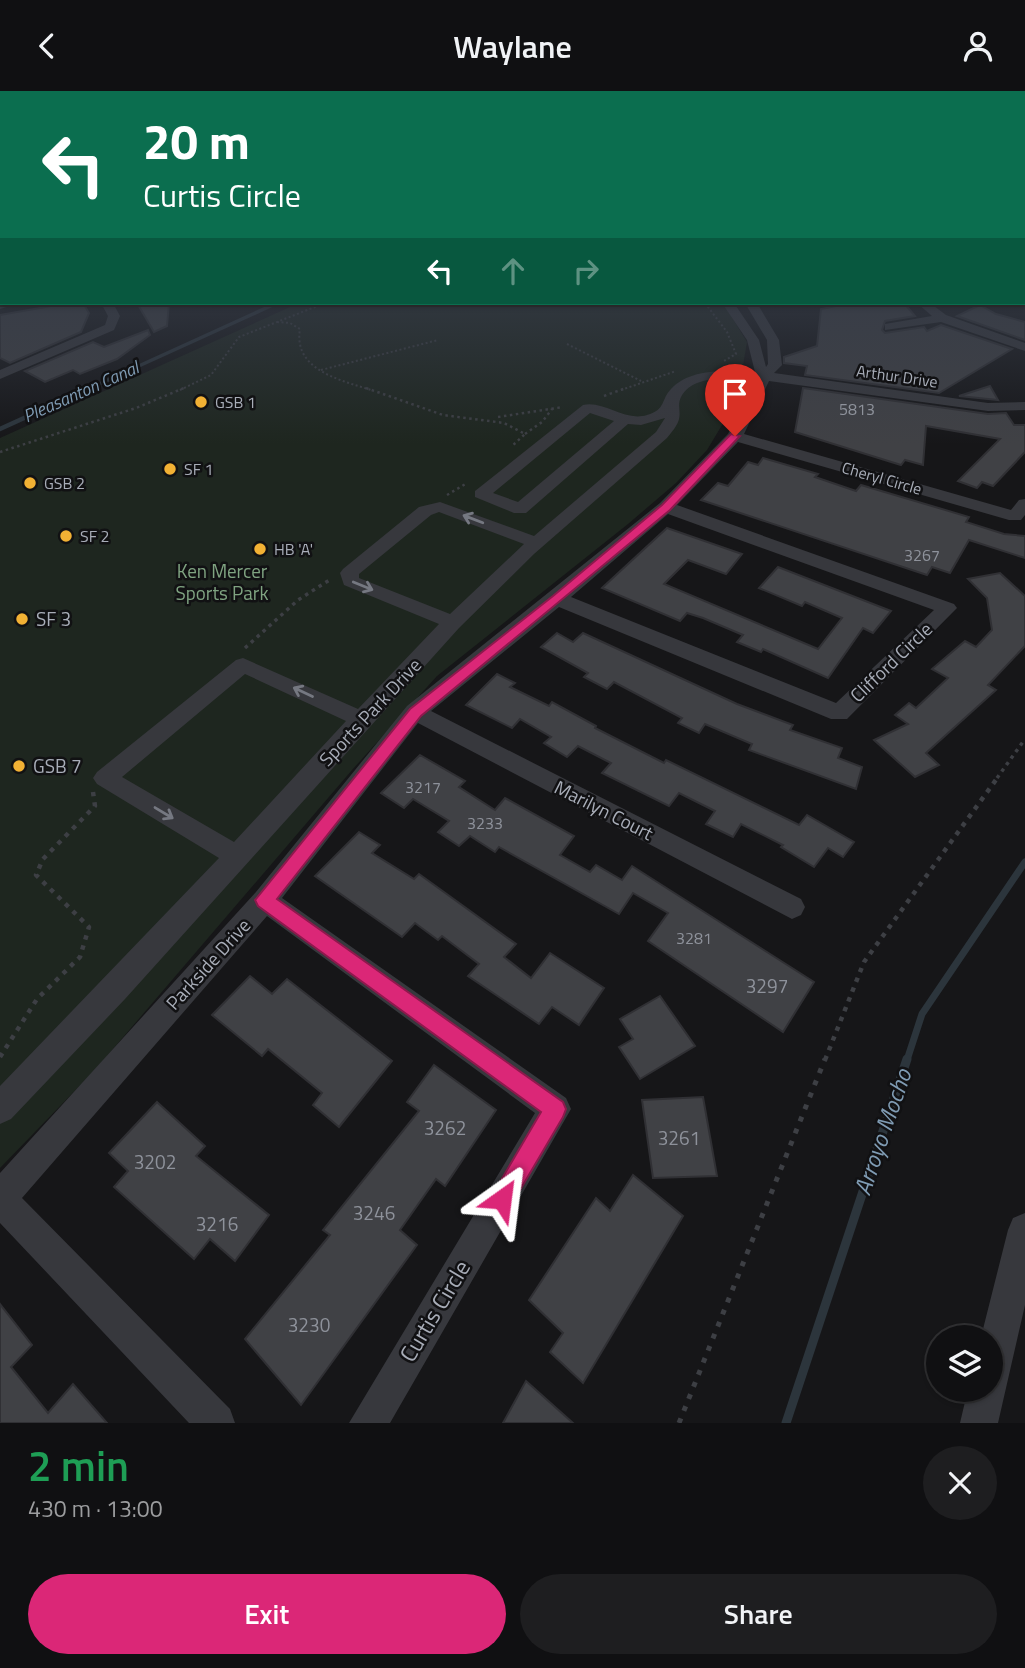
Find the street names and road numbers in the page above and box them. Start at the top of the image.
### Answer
street label: Arthur Drive [855,358,939,394]
street label: Cheryl Circle [839,455,925,501]
street label: Clifford Circle [843,615,939,709]
street label: Sports Park Drive [312,651,428,772]
street label: Marilyn Court [550,772,659,847]
street label: Parkside Drive [158,911,257,1016]
street label: Curtis Circle [390,1253,479,1368]

